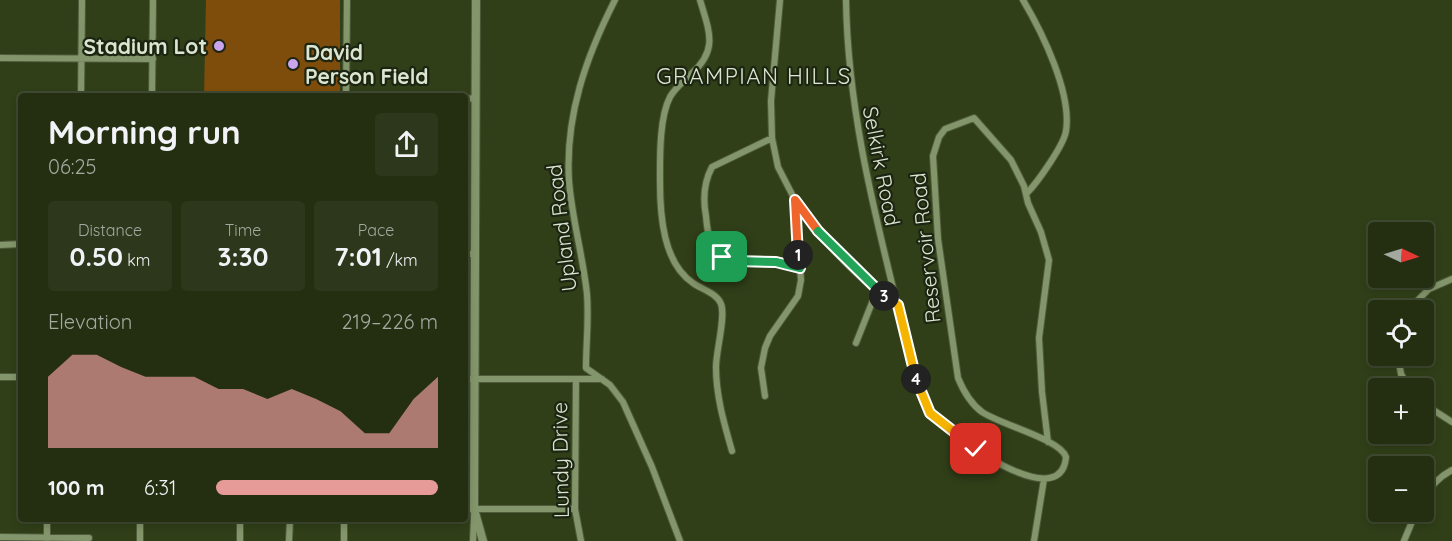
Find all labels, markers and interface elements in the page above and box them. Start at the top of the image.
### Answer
place label: Stadium Lot [83,33,207,59]
marker: Stadium Lot [212,39,226,53]
place label: David Person Field [305,39,428,89]
marker: David Person Field [286,57,300,71]
district label: GRAMPIAN HILLS [656,62,852,90]
street label: Selkirk Road [858,104,906,228]
text: Morning run [48,111,241,152]
button: share [375,113,438,176]
text: 06:25 [48,154,96,179]
street label: Upland Road [540,163,582,293]
street label: Reservoir Road [904,172,946,324]
text: Distance [78,220,142,240]
text: Time [225,220,261,240]
text: Pace [358,220,394,240]
north arrow [1368,222,1434,288]
map controls [1368,222,1434,522]
pin [696,231,747,282]
text: 0.50 [70,240,123,273]
text: 3:30 [218,240,269,273]
text: 7:01 [334,240,382,273]
icon: arrive [705,240,738,273]
pin: 1 [783,240,813,270]
text: 1 [795,245,801,265]
text: km [123,250,150,270]
text: /km [382,250,418,270]
pin: 3 [869,281,899,311]
text: 3 [880,286,888,306]
button: locate [1368,300,1434,366]
text: Elevation [48,309,132,334]
text: 219–226 m [342,309,438,334]
pin: 4 [901,364,931,394]
text: 4 [911,369,921,389]
button: + [1368,378,1434,444]
street label: Lundy Drive [546,402,574,518]
pin [950,423,1001,474]
icon: check [959,432,992,465]
button: − [1368,456,1434,522]
text: 100 m [48,475,104,500]
text: 6:31 [144,475,176,500]

